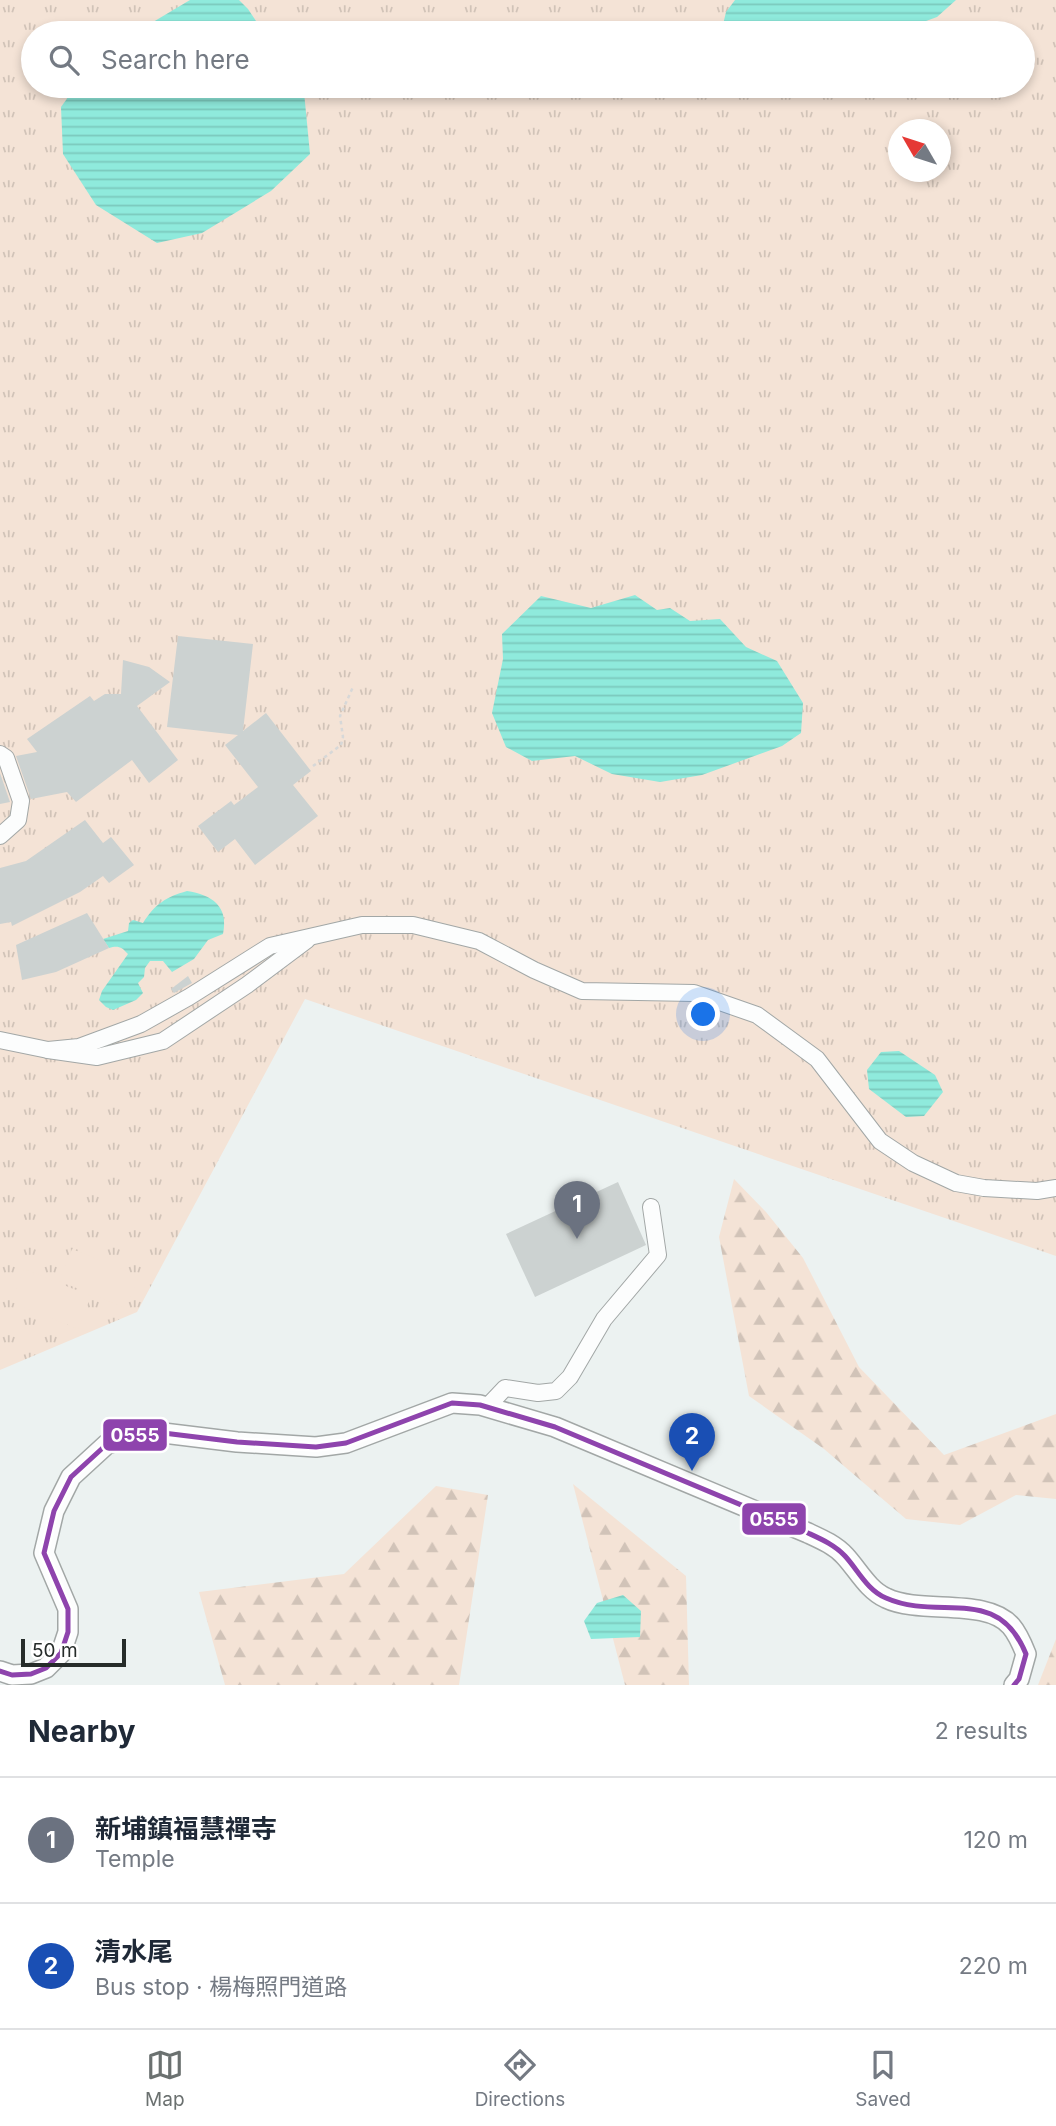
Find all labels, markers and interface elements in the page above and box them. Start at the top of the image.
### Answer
search box [21,21,1035,98]
icon: search [45,41,83,79]
text: Search here [101,44,250,75]
north arrow [888,119,951,182]
your location [686,997,720,1031]
pin: 1 [554,1181,600,1239]
pin: 2 [669,1413,715,1471]
line badge: 0555 [102,1418,168,1452]
text: 0555 [110,1424,160,1447]
line badge: 0555 [741,1502,807,1536]
text: 0555 [749,1508,799,1531]
scale bar [21,1636,126,1668]
text: 50 m [32,1639,78,1662]
text: Nearby [28,1713,136,1749]
text: 2 results [935,1717,1028,1745]
text: 新埔鎮福慧禪寺 [95,1813,277,1844]
text: 1 [46,1826,56,1854]
text: 120 m [963,1826,1028,1854]
text: Temple [95,1845,175,1873]
text: 清水尾 [95,1936,173,1967]
text: 2 [44,1952,58,1980]
text: 220 m [959,1952,1028,1980]
text: Bus stop · 楊梅照門道路 [95,1973,347,2001]
tab: Map [145,2046,185,2111]
tab: Directions [475,2046,565,2111]
tab: Saved [855,2046,911,2111]

